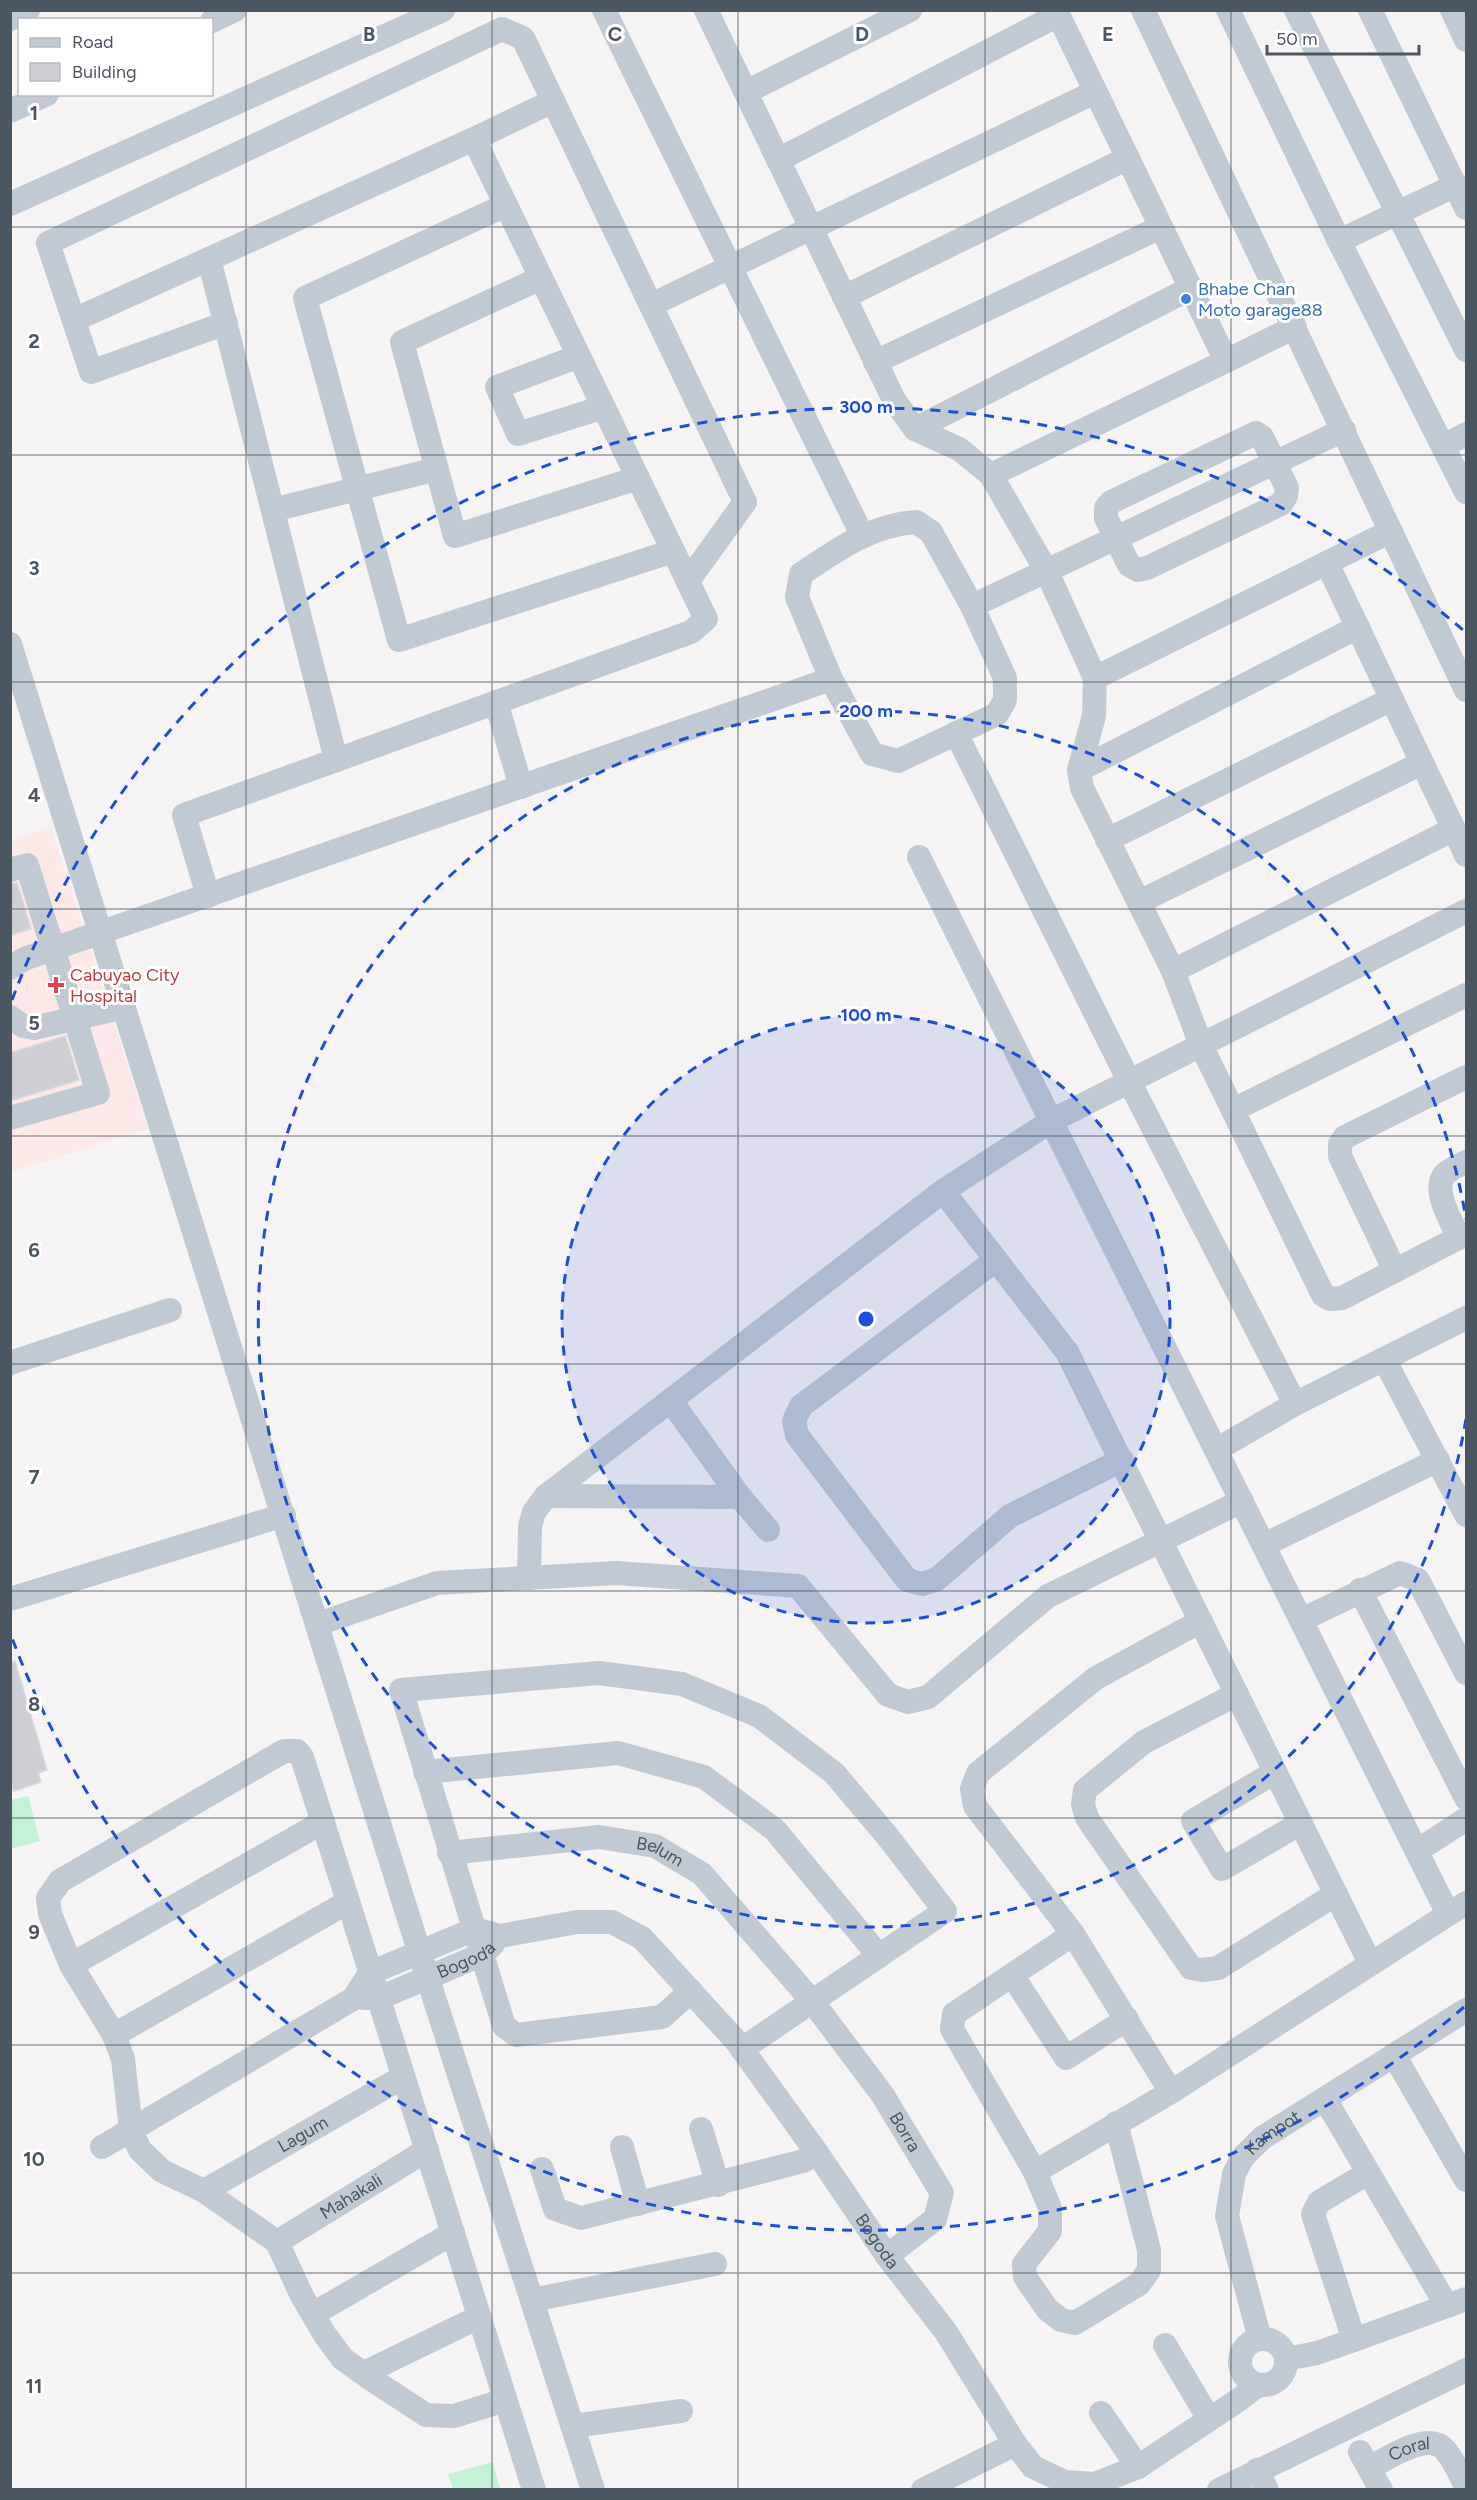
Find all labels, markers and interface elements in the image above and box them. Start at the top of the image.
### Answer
legend [18,18,213,96]
scale bar [1267,18,1418,56]
text: B [363,22,375,46]
text: C [608,22,622,46]
text: D [855,22,869,46]
text: E [1102,22,1114,46]
text: 50 m [1276,28,1318,50]
text: Road [72,31,113,53]
text: Building [72,61,137,83]
text: 1 [30,101,38,125]
place label: Bhabe Chan Moto garage88 [1198,278,1323,321]
marker: Bhabe Chan Moto garage88 [1179,292,1193,306]
text: 2 [28,329,40,353]
text: 300 m [839,396,893,418]
text: 3 [28,556,40,580]
text: 200 m [839,700,893,722]
text: 4 [28,783,41,807]
place label: Cabuyao City Hospital [70,964,180,1007]
marker: Cabuyao City Hospital [47,976,65,994]
text: 100 m [841,1004,891,1026]
text: 5 [28,1011,40,1035]
text: 6 [28,1238,40,1262]
centre of rings [856,1309,876,1329]
text: 7 [28,1465,40,1489]
text: 8 [28,1692,40,1716]
street label: Belum [635,1832,688,1872]
text: 9 [28,1920,40,1944]
street label: Bogoda [434,1937,500,1983]
street label: Kampot [1240,2105,1305,2160]
street label: Borra [884,2108,925,2156]
street label: Lagum [274,2111,332,2157]
text: 10 [23,2147,45,2171]
street label: Mahakali [316,2169,387,2224]
street label: Bogoda [850,2209,904,2273]
text: 11 [26,2374,42,2398]
street label: Coral [1385,2432,1430,2466]

